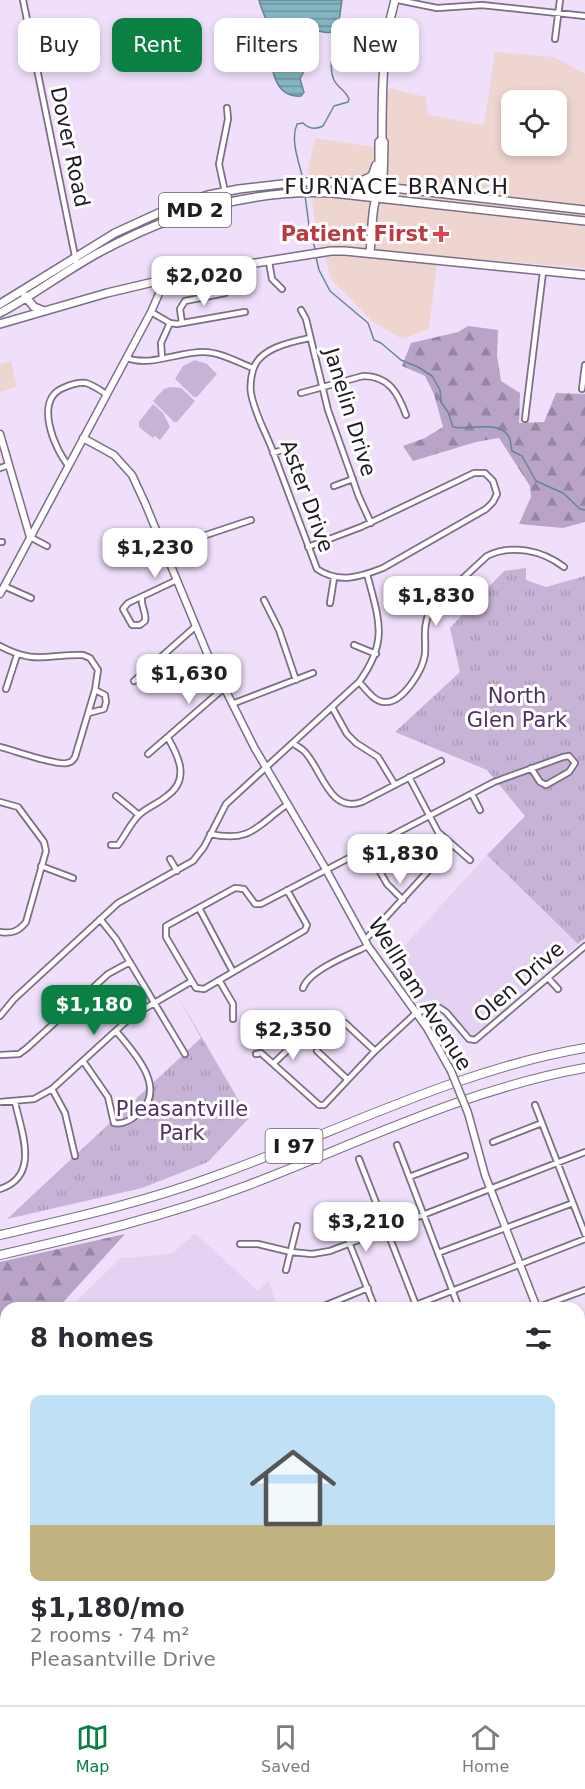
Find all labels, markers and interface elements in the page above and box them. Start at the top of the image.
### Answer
chip: Buy [18,18,100,72]
chip: Rent [112,18,202,72]
chip: Filters [214,18,319,72]
chip: New [331,18,419,72]
street label: Dover Road [46,85,94,209]
map controls [501,90,567,156]
button: locate [501,90,567,156]
district label: FURNACE BRANCH [284,174,510,199]
road number: MD 2 [159,193,231,227]
place label: Patient First [281,222,428,246]
marker: Patient First [432,225,450,243]
pin: $2,020 [155,256,253,307]
text: $2,020 [165,263,243,287]
street label: Janelin Drive [319,343,381,479]
street label: Aster Drive [276,437,338,555]
pin: $1,230 [106,528,204,579]
text: $1,230 [116,535,194,559]
pin: $1,830 [387,576,485,627]
text: $1,830 [397,583,475,607]
pin: $1,630 [140,654,238,705]
text: $1,630 [150,661,228,685]
park label: North Glen Park [467,684,568,732]
pin: $1,830 [351,834,449,885]
text: $1,830 [361,841,439,865]
street label: Wellham Avenue [363,913,477,1075]
street label: Olen Drive [469,936,569,1028]
pin: $1,180 [45,985,143,1036]
text: $1,180 [55,992,133,1016]
pin: $2,350 [244,1010,342,1061]
text: $2,350 [254,1017,332,1041]
park label: Pleasantville Park [116,1097,248,1145]
road number: I 97 [266,1129,322,1163]
pin: $3,210 [317,1202,415,1253]
text: $3,210 [327,1209,405,1233]
icon: filters [522,1322,555,1355]
text: 8 homes [30,1323,154,1353]
icon: home [239,1434,347,1542]
text: $1,180/mo [30,1593,185,1623]
text: 2 rooms · 74 m² [30,1623,190,1647]
text: Pleasantville Drive [30,1647,216,1671]
tab: Map [76,1721,110,1776]
tab: Saved [261,1721,310,1776]
tab: Home [462,1721,509,1776]

